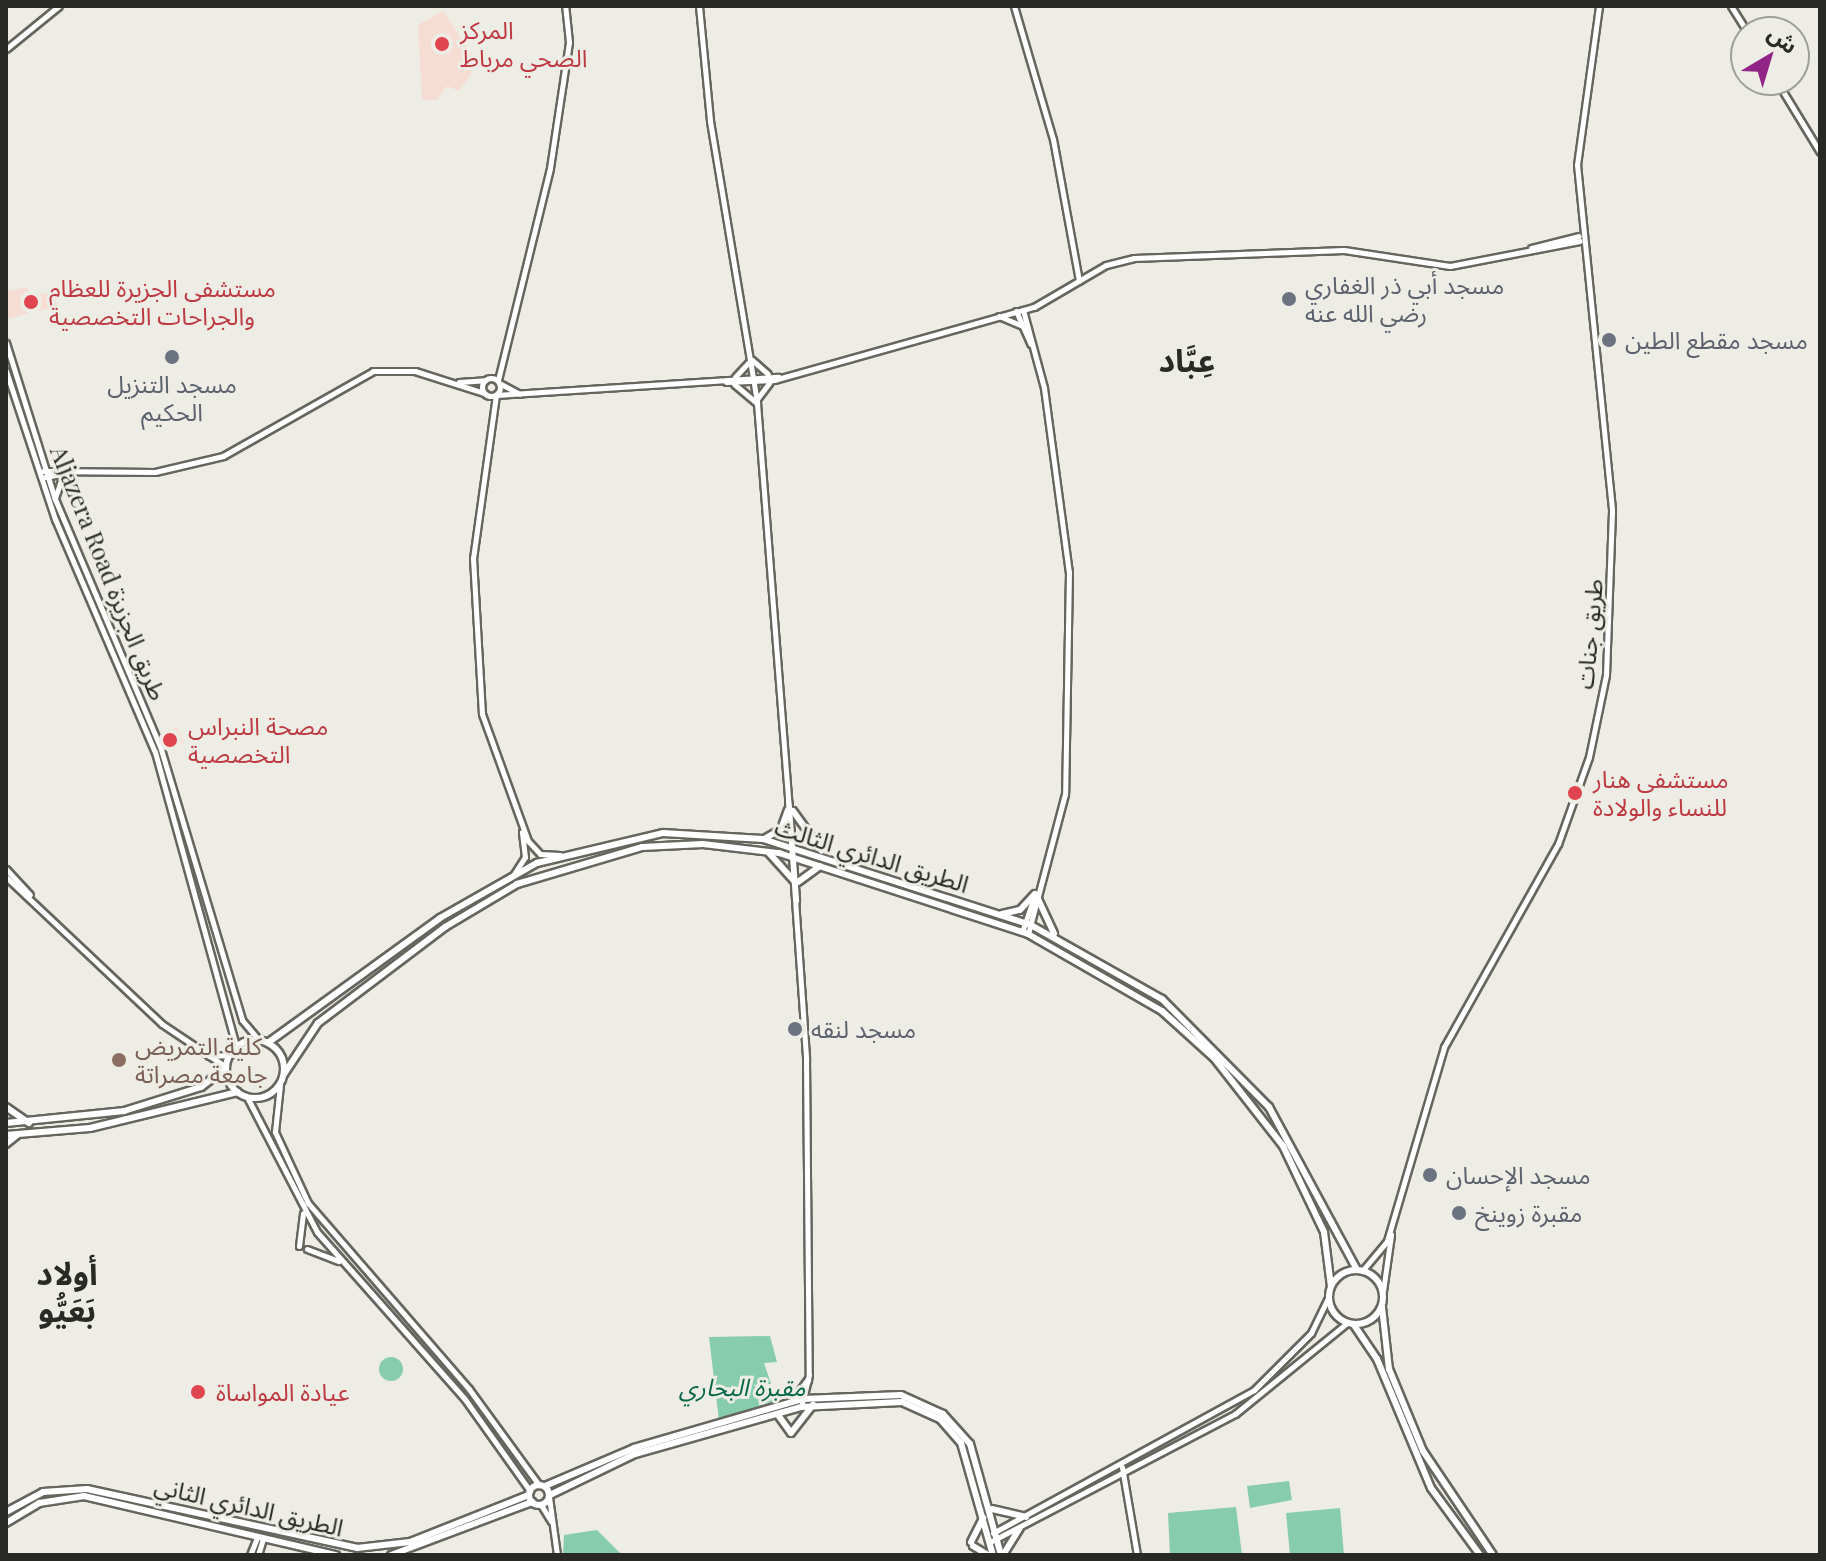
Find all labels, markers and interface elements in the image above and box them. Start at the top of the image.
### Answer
place label: المركز الصحي مرباط [460,16,587,72]
north arrow [1730,16,1810,96]
text: ش [1762,18,1805,60]
marker: المركز الصحي مرباط [431,33,453,55]
place label: مسجد أبي ذر الغفاري رضي الله عنه [1305,271,1504,327]
place label: مستشفى الجزيرة للعظام والجراحات التخصصية [49,274,276,330]
marker: مسجد أبي ذر الغفاري رضي الله عنه [1280,290,1298,308]
marker: مستشفى الجزيرة للعظام والجراحات التخصصية [20,291,42,313]
place label: مسجد مقطع الطين [1625,326,1808,354]
marker: مسجد مقطع الطين [1600,331,1618,349]
district label: عِبَّاد [1159,340,1215,378]
marker: مسجد التنزيل الحكيم [163,348,181,366]
place label: مسجد التنزيل الحكيم [107,370,237,426]
street label: Aljazera Road طريق الجزيزة [45,441,173,705]
street label: طريق جنات [1570,578,1608,690]
place label: مصحة النبراس التخصصية [188,712,328,768]
marker: مصحة النبراس التخصصية [159,729,181,751]
place label: مستشفى هنار للنساء والولادة [1593,765,1729,821]
marker: مستشفى هنار للنساء والولادة [1564,782,1586,804]
street label: الطريق الدائري الثالث [772,812,972,898]
place label: مسجد لنقه [811,1015,916,1043]
marker: مسجد لنقه [786,1020,804,1038]
place label: كلية التمريض جامعة مصراتة [135,1032,268,1088]
marker: كلية التمريض جامعة مصراتة [110,1051,128,1069]
place label: مسجد الإحسان [1446,1161,1591,1189]
marker: مسجد الإحسان [1421,1166,1439,1184]
place label: مقبرة زوينخ [1475,1199,1582,1227]
marker: مقبرة زوينخ [1450,1204,1468,1222]
district label: أولاد بَعَيُّو [36,1254,98,1329]
park label: مقبرة البحاري [679,1373,805,1401]
place label: عيادة المواساة [216,1378,350,1406]
marker: عيادة المواساة [187,1381,209,1403]
street label: الطريق الدائري الثاني [152,1470,346,1542]

